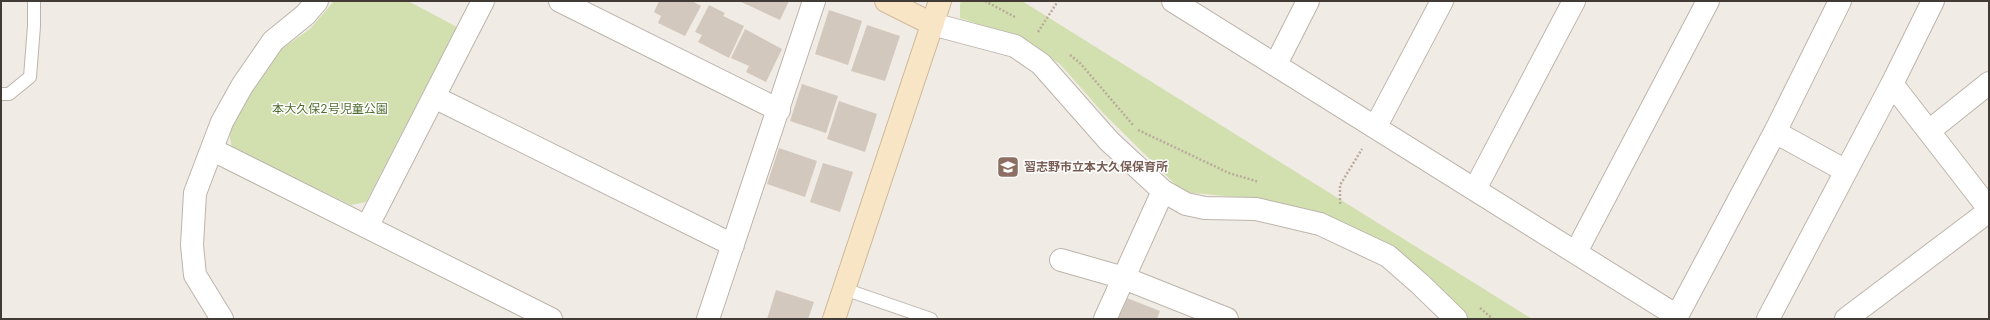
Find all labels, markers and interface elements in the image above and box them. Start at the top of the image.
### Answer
park label: 本大久保2号児童公園 [272,101,388,116]
school or university icon: 習志野市立本大久保保育所 [995,154,1021,180]
place label: 習志野市立本大久保保育所 [1024,159,1168,174]

